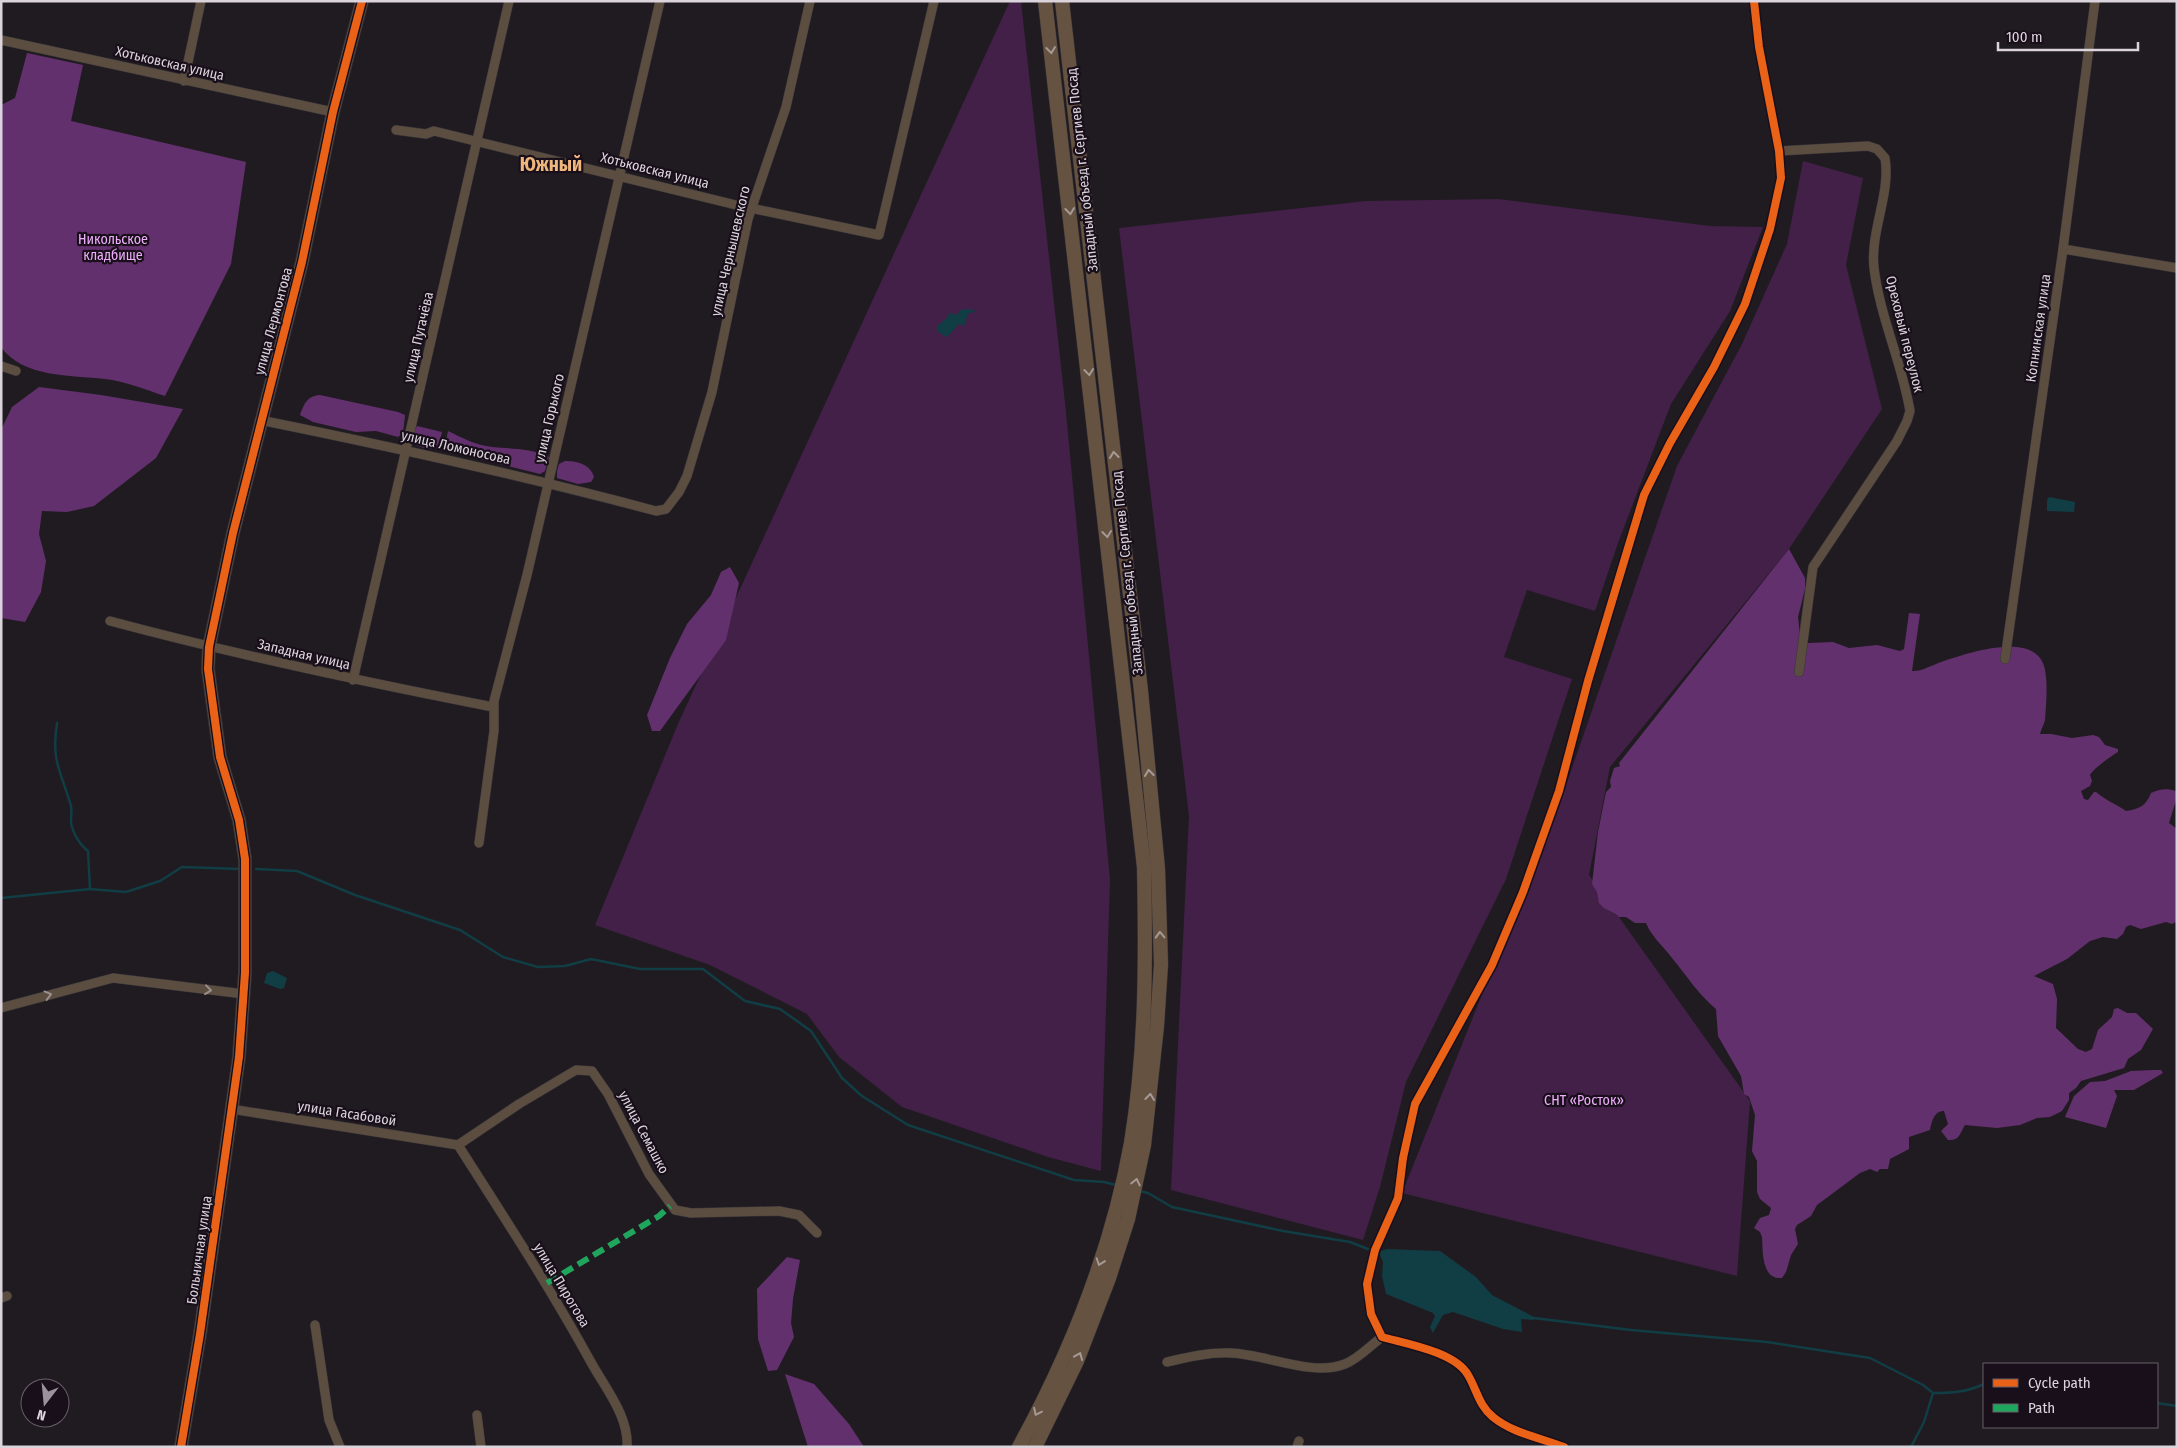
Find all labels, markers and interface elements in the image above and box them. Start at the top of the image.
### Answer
scale bar [1998,20,2138,52]
text: 100 m [2006,28,2043,46]
street label: Хотьковская улица [114,43,226,84]
one-way arrow [1045,46,1056,54]
street label: Западный объезд г. Сергиев Посад [1063,67,1102,273]
street label: Хотьковская улица [599,149,711,192]
district label: Южный [520,153,582,176]
street label: улица Чернышевского [707,184,754,318]
one-way arrow [1064,207,1075,215]
park label: Никольское кладбище [78,231,148,264]
street label: улица Лермонтова [251,265,296,377]
street label: Копнинская улица [2022,273,2055,383]
street label: Ореховый переулок [1882,274,1927,395]
street label: улица Пугачёва [400,290,437,384]
one-way arrow [1083,369,1094,377]
street label: улица Горького [531,372,568,464]
street label: улица Ломоносова [400,427,512,468]
one-way arrow [1109,450,1120,458]
street label: Западный объезд г. Сергиев Посад [1108,470,1147,676]
one-way arrow [1101,530,1112,538]
street label: Западная улица [256,636,352,673]
one-way arrow [1144,768,1155,776]
one-way arrow [1155,930,1165,938]
one-way arrow [204,984,212,995]
one-way arrow [44,991,52,1001]
street label: улица Семашко [615,1088,672,1177]
one-way arrow [1144,1092,1155,1100]
park label: СНТ «Росток» [1544,1092,1624,1109]
street label: улица Гасабовой [296,1097,397,1130]
one-way arrow [1130,1178,1141,1187]
street label: Больничная улица [183,1194,216,1306]
street label: улица Пирогова [530,1240,593,1331]
one-way arrow [1095,1257,1105,1266]
one-way arrow [1073,1352,1083,1361]
legend [1983,1363,2158,1428]
text: Cycle path [2028,1374,2091,1392]
north arrow [20,1378,70,1428]
text: Path [2028,1399,2055,1417]
text: N [35,1406,48,1424]
one-way arrow [1033,1407,1043,1416]

